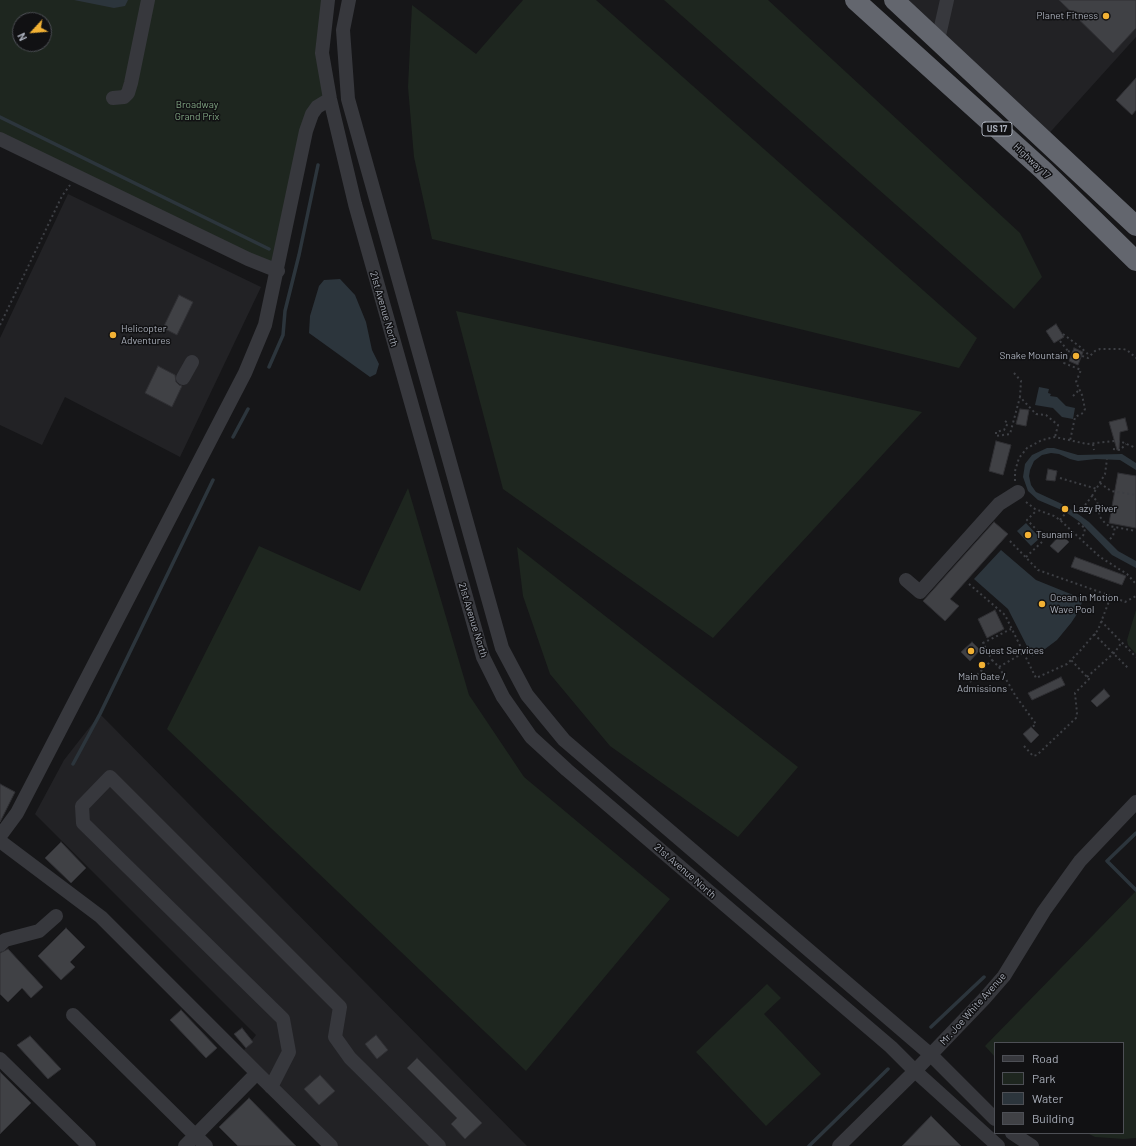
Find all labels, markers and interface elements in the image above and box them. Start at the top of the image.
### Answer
place label: Planet Fitness [1037,10,1098,22]
marker: Planet Fitness [1101,11,1111,21]
north arrow [12,12,52,52]
text: N [14,31,29,43]
park label: Broadway Grand Prix [175,99,219,122]
road number: US 17 [982,122,1012,136]
street label: Highway 17 [1011,141,1053,181]
street label: 21st Avenue North [367,270,401,348]
place label: Helicopter Adventures [121,323,170,346]
marker: Helicopter Adventures [108,330,118,340]
place label: Snake Mountain [999,350,1068,362]
marker: Snake Mountain [1071,351,1081,361]
place label: Lazy River [1073,503,1117,515]
marker: Lazy River [1060,504,1070,514]
place label: Tsunami [1036,529,1073,541]
marker: Tsunami [1023,530,1033,540]
street label: 21st Avenue North [456,581,490,659]
place label: Ocean in Motion Wave Pool [1050,592,1119,616]
marker: Ocean in Motion Wave Pool [1037,599,1047,609]
place label: Guest Services [979,645,1044,657]
marker: Guest Services [966,646,976,656]
marker: Main Gate / Admissions [977,660,987,670]
place label: Main Gate / Admissions [957,671,1007,694]
street label: 21st Avenue North [652,841,718,901]
street label: Mr. Joe White Avenue [937,970,1009,1048]
legend [994,1042,1124,1134]
text: Road [1032,1051,1059,1065]
text: Park [1032,1071,1056,1085]
text: Water [1032,1091,1063,1105]
text: Building [1032,1111,1074,1125]

